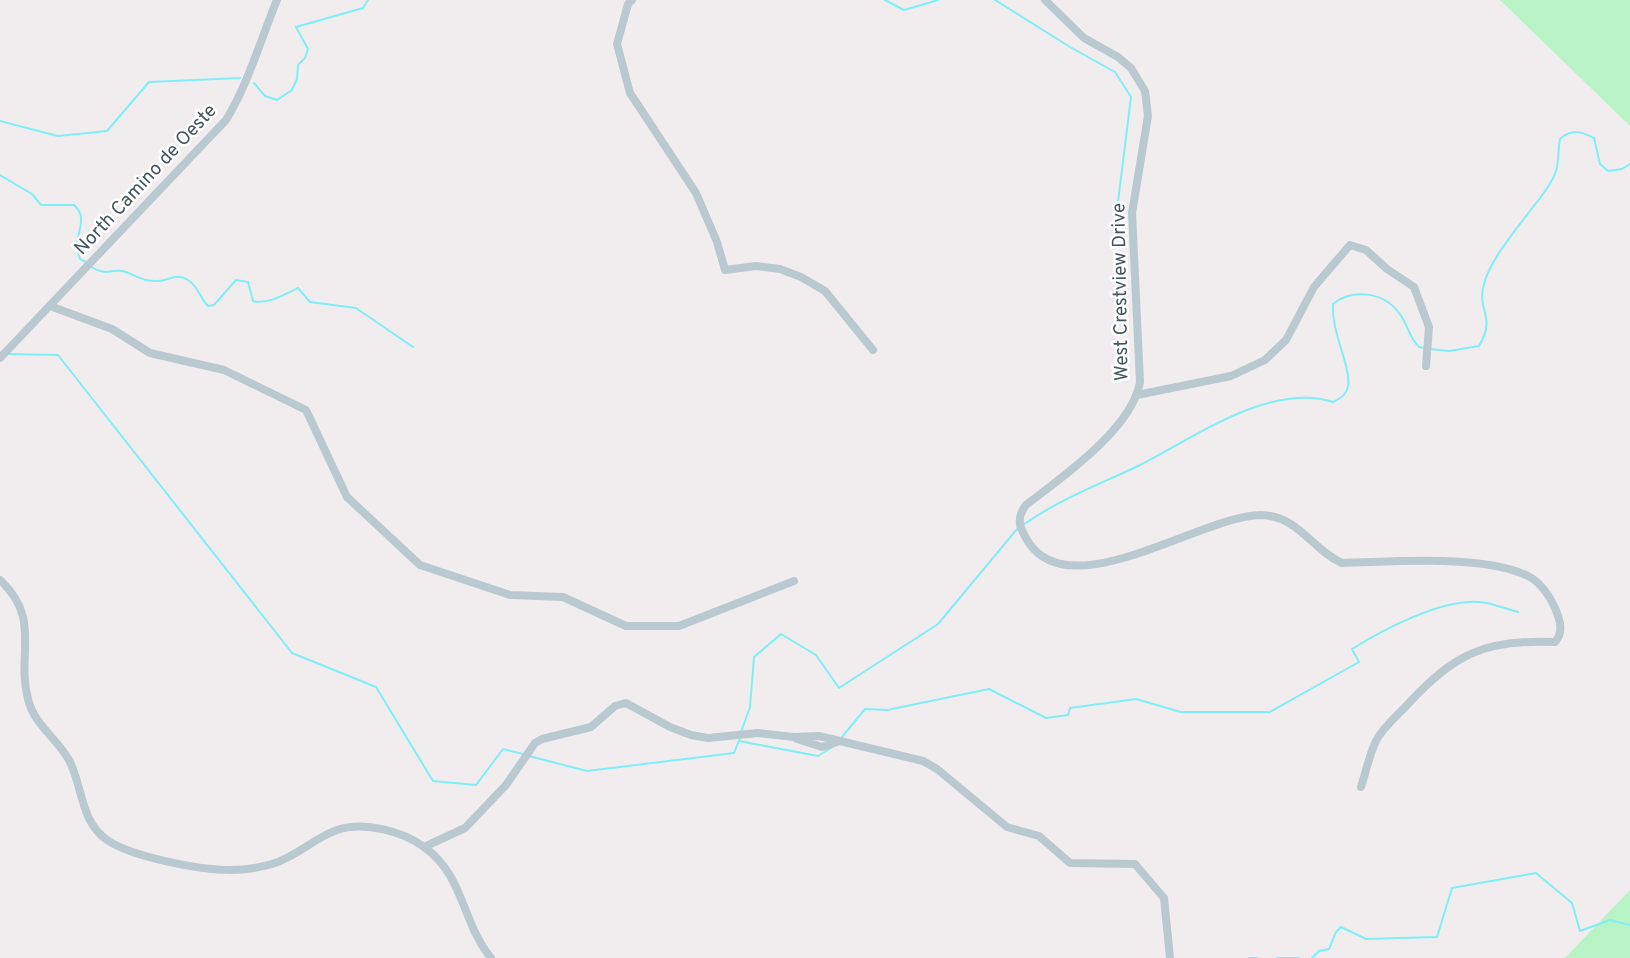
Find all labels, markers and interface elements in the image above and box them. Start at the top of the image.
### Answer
street label: North Camino de Oeste [70,99,222,261]
street label: West Crestview Drive [1107,203,1135,381]

